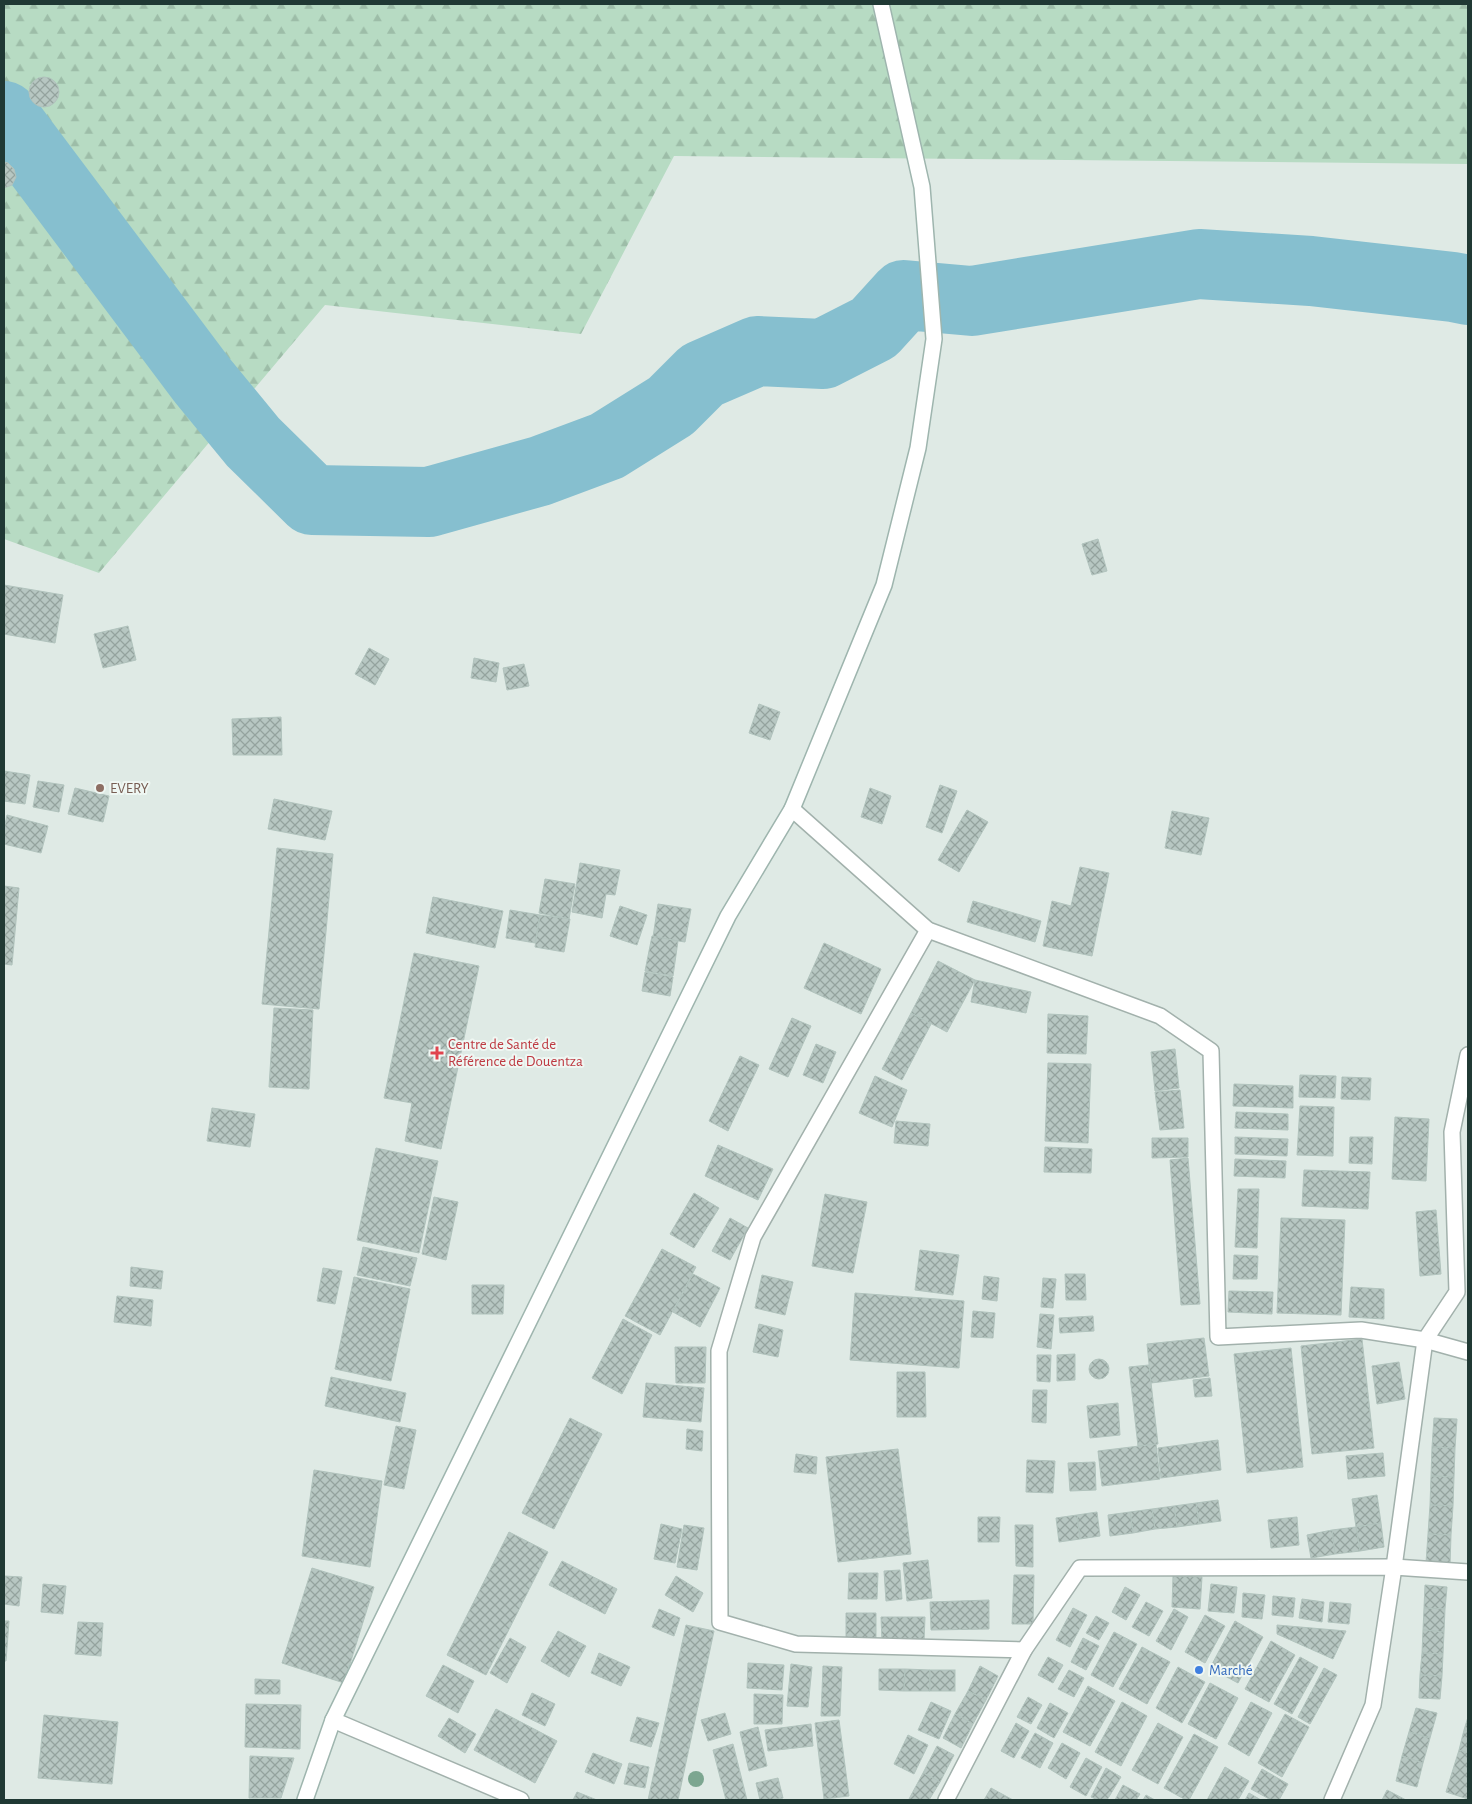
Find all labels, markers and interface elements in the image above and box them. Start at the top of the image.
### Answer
place label: EVERY [110,781,149,796]
marker: EVERY [94,782,106,794]
place label: Centre de Santé de Référence de Douentza [448,1037,583,1069]
marker: Centre de Santé de Référence de Douentza [430,1046,444,1060]
place label: Marché [1209,1663,1253,1678]
marker: Marché [1193,1664,1205,1676]

